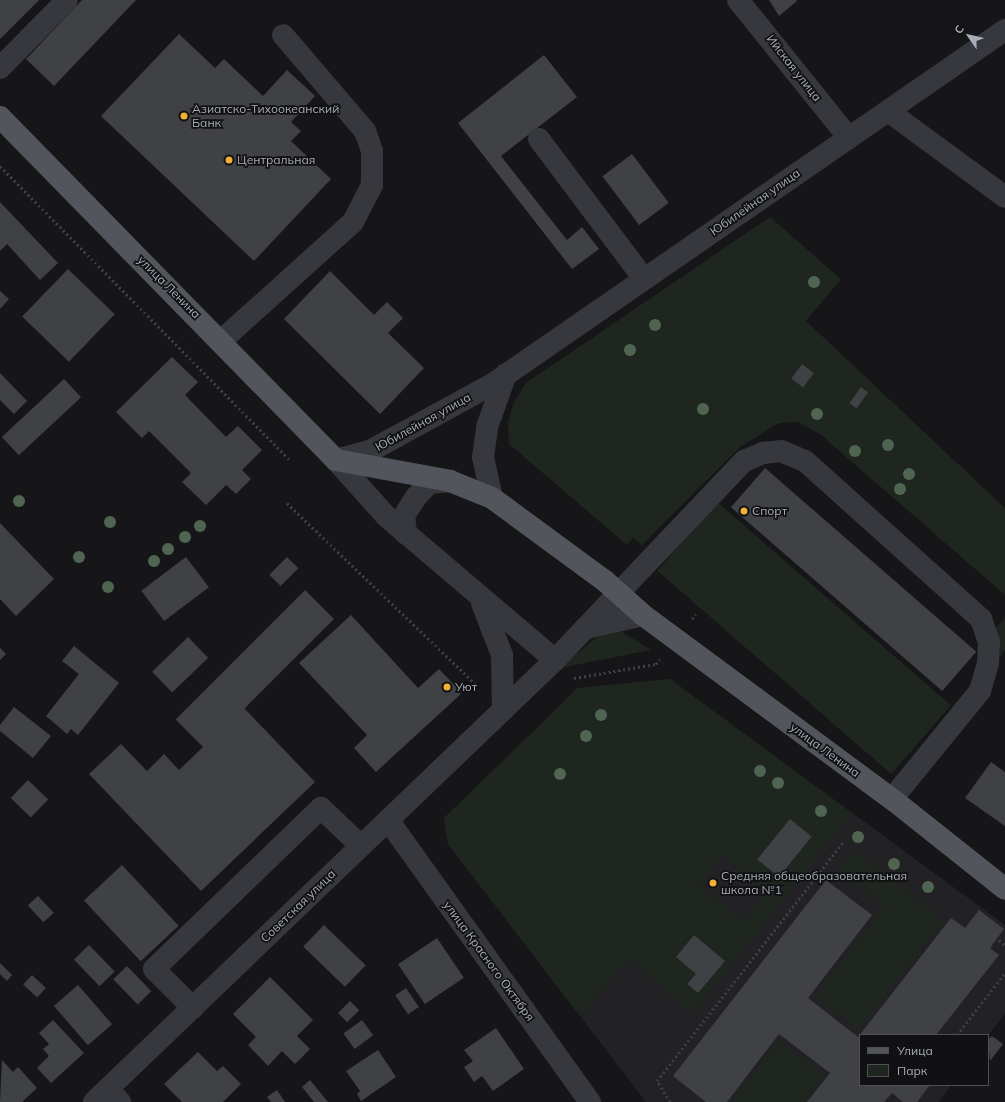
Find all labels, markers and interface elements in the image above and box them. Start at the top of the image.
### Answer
north arrow [949,16,989,56]
text: С [951,22,967,36]
street label: Ийская улица [764,32,824,104]
place label: Азиатско-Тихоокеанский Банк [192,102,339,130]
marker: Азиатско-Тихоокеанский Банк [179,111,189,121]
place label: Центральная [237,153,315,167]
marker: Центральная [224,155,234,165]
street label: Юбилейная улица [707,166,803,238]
street label: улица Ленина [135,253,203,321]
street label: Юбилейная улица [373,390,473,454]
place label: Спорт [752,504,787,518]
marker: Спорт [739,506,749,516]
place label: Уют [455,680,477,694]
marker: Уют [442,682,452,692]
street label: улица Ленина [787,720,863,780]
street label: Советская улица [258,867,338,945]
place label: Средняя общеобразовательная школа №1 [721,869,907,897]
marker: Средняя общеобразовательная школа №1 [708,878,718,888]
street label: улица Красного Октября [441,898,537,1024]
legend [859,1034,989,1086]
text: Улица [897,1043,933,1058]
text: Парк [897,1063,927,1078]

